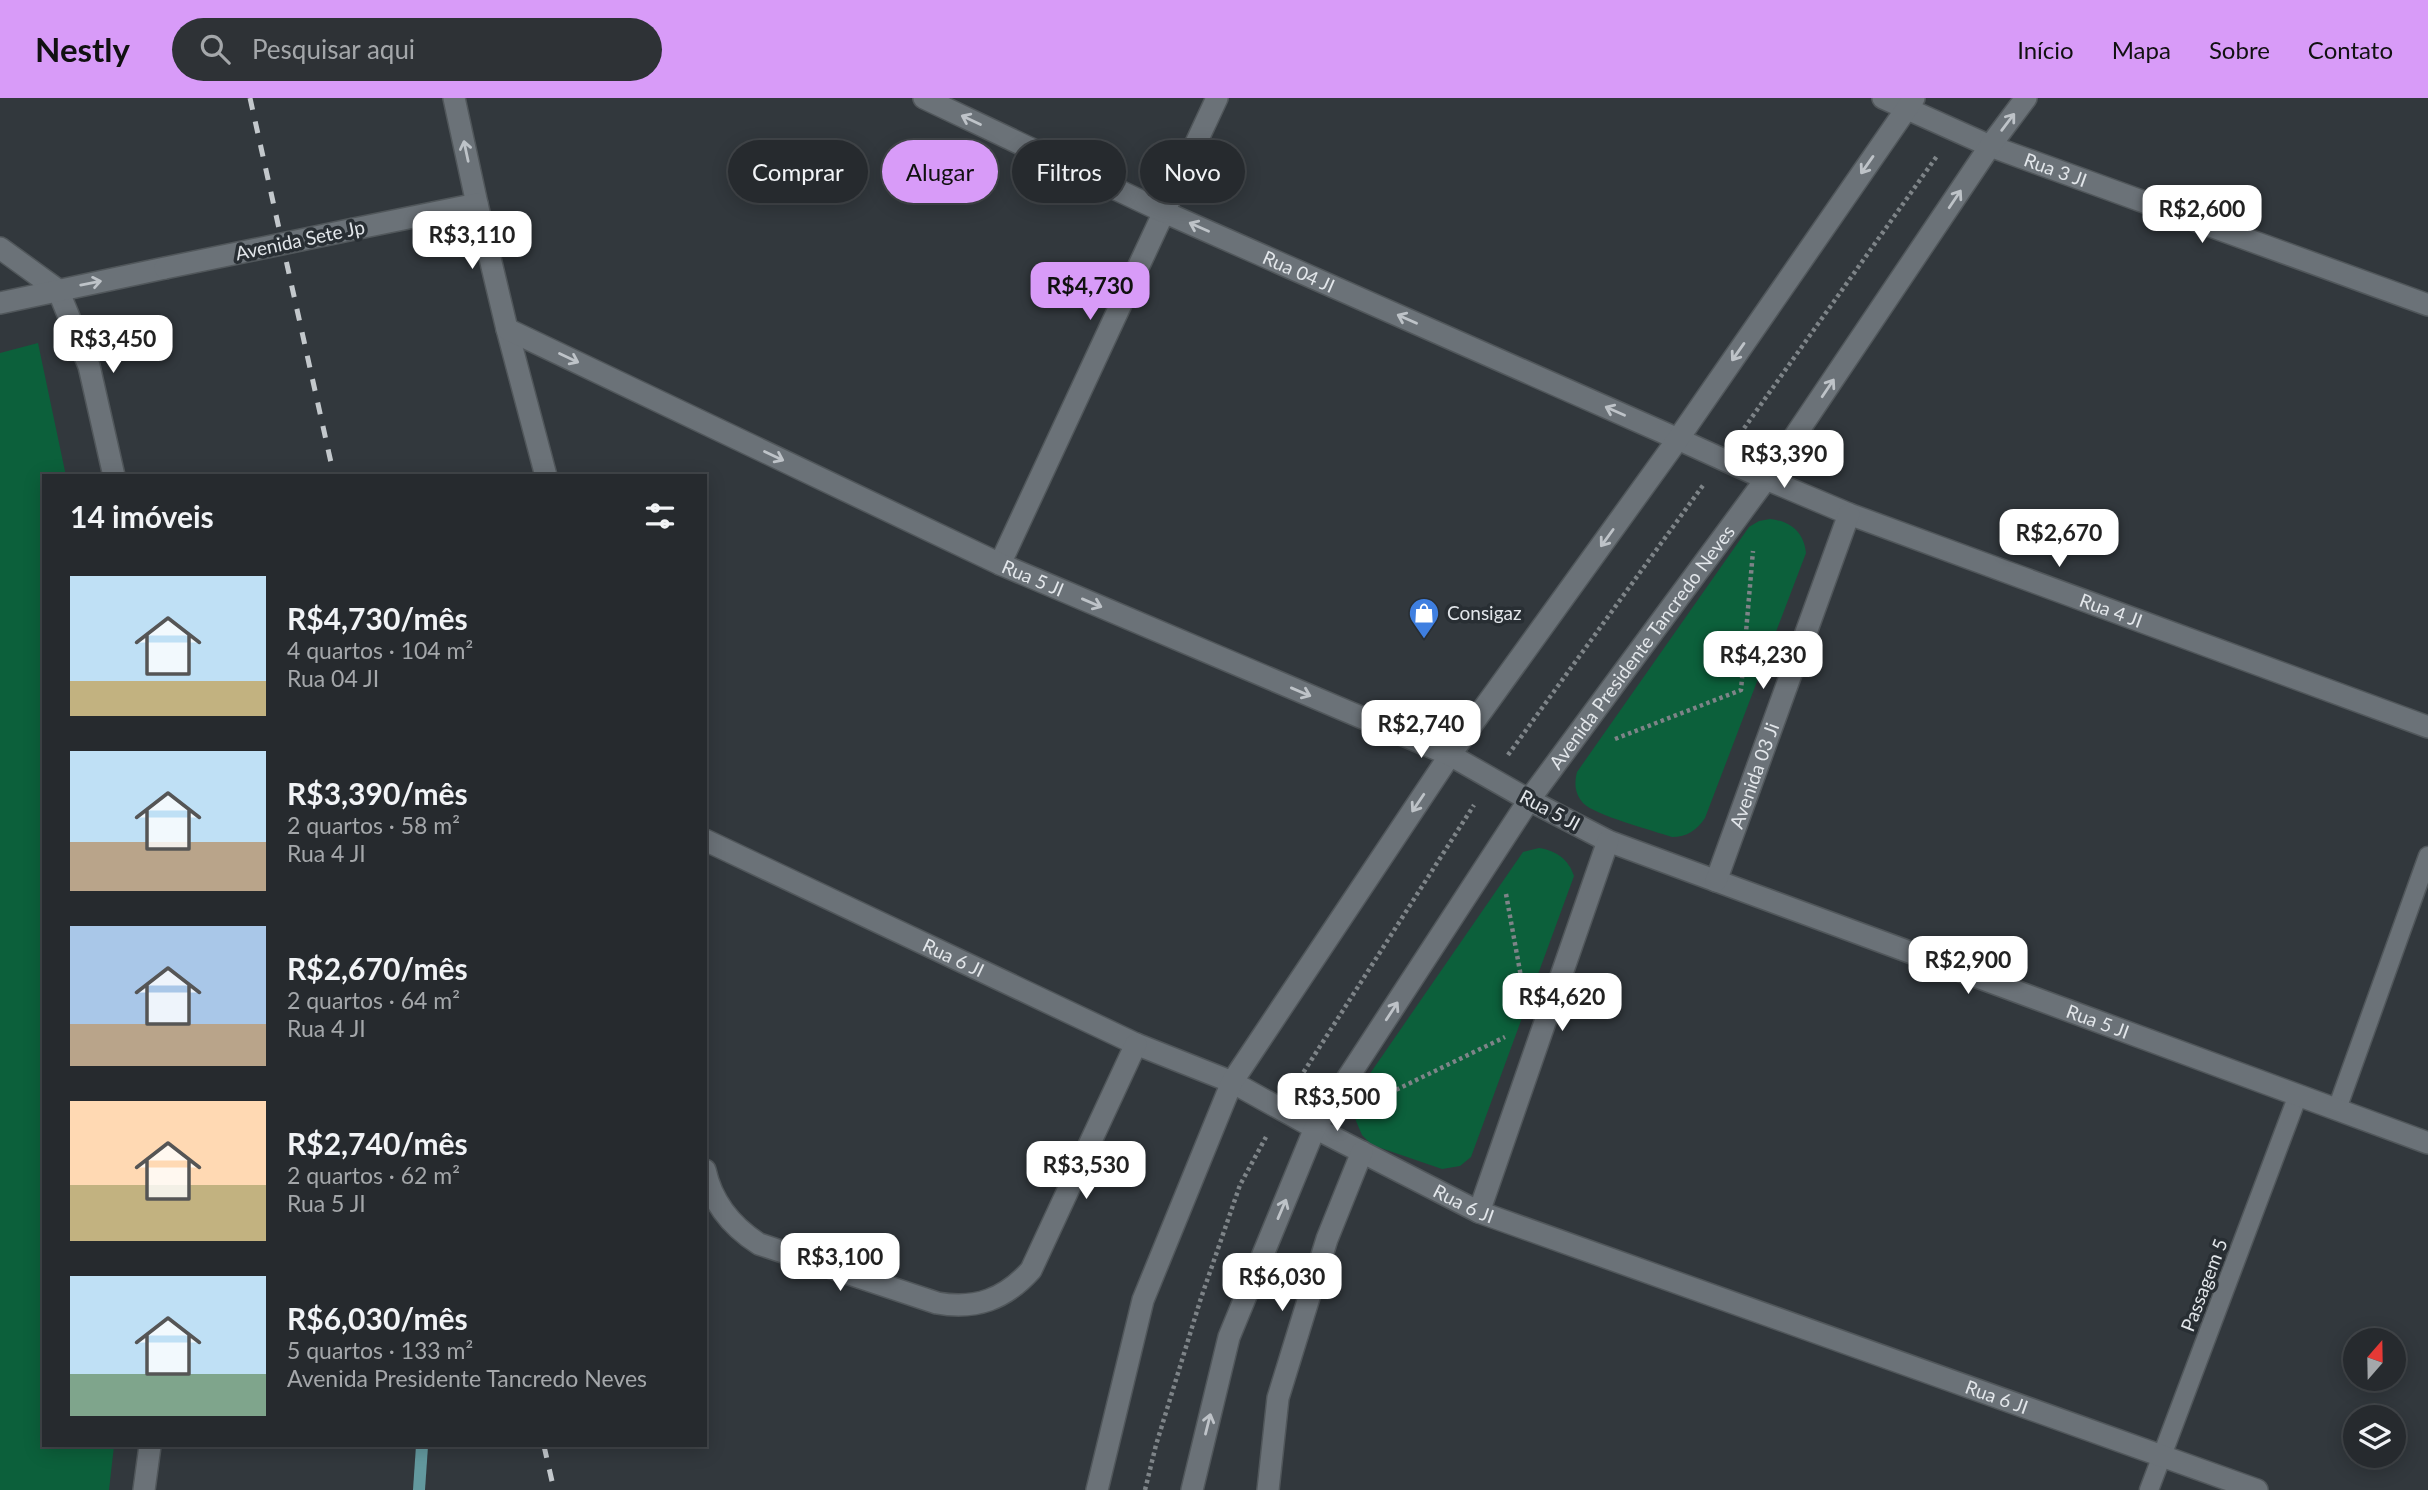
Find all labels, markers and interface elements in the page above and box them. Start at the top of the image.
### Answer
search box [172,18,662,81]
text: Nestly [35,29,130,69]
icon: search [196,30,234,68]
text: Pesquisar aqui [252,33,415,65]
text: Início [2017,35,2074,64]
text: Mapa [2112,35,2171,64]
text: Sobre [2209,35,2270,64]
text: Contato [2308,35,2393,64]
one-way arrow [961,113,982,127]
one-way arrow [2001,113,2016,132]
one-way arrow [458,140,472,163]
chip: Comprar [728,140,868,203]
chip: Alugar [882,140,998,203]
chip: Filtros [1012,140,1126,203]
chip: Novo [1140,140,1245,203]
street label: Rua 3 JI [2021,147,2090,191]
one-way arrow [1860,155,1874,174]
pin: R$2,600 [2137,186,2267,245]
one-way arrow [1948,190,1962,209]
text: R$2,600 [2159,194,2245,222]
pin: R$3,110 [407,212,537,271]
street label: Avenida Sete Jp [233,215,367,264]
text: R$3,110 [429,220,515,248]
one-way arrow [1189,220,1211,233]
street label: Rua 04 JI [1259,245,1338,297]
pin: R$4,730 [1025,262,1155,322]
text: R$4,730 [1047,271,1133,299]
one-way arrow [79,276,102,290]
one-way arrow [1397,312,1419,325]
pin: R$3,450 [48,316,178,375]
text: R$3,450 [70,324,156,352]
one-way arrow [1731,342,1745,361]
one-way arrow [558,352,579,366]
one-way arrow [1821,378,1835,398]
one-way arrow [1605,404,1627,417]
pin: R$3,390 [1719,430,1849,490]
text: R$3,390 [1741,439,1827,467]
one-way arrow [763,450,784,463]
icon: filters [641,497,679,535]
text: 14 imóveis [70,498,214,534]
pin: R$2,670 [1994,510,2124,569]
text: R$2,670 [2016,518,2102,546]
street label: Avenida Presidente Tancredo Neves [1544,520,1739,773]
one-way arrow [1599,528,1614,546]
street label: Rua 5 JI [999,554,1068,601]
street label: Rua 4 JI [2077,588,2146,632]
shop icon: Consigaz [1407,596,1441,640]
one-way arrow [1081,597,1102,610]
text: R$4,730/mês [287,600,468,636]
place label: Consigaz [1447,601,1522,624]
icon: home [126,604,210,688]
pin: R$4,230 [1698,632,1828,691]
text: 4 quartos · 104 m² [287,636,473,664]
text: R$4,230 [1720,640,1806,668]
text: Rua 04 JI [287,664,379,692]
one-way arrow [1290,686,1312,699]
pin: R$2,740 [1356,700,1486,760]
text: R$2,740 [1378,709,1464,737]
street label: Avenida 03 Ji [1724,720,1783,831]
text: R$3,390/mês [287,775,468,811]
icon: home [126,779,210,863]
street label: Rua 5 JI [1516,784,1584,835]
one-way arrow [1411,793,1425,812]
text: 2 quartos · 58 m² [287,811,460,839]
text: Rua 4 JI [287,839,366,867]
street label: Rua 6 JI [919,933,988,982]
pin: R$2,900 [1903,936,2033,996]
text: R$2,900 [1925,945,2011,973]
text: R$2,670/mês [287,950,468,986]
icon: home [126,954,210,1038]
pin: R$4,620 [1497,974,1627,1033]
text: R$4,620 [1519,982,1605,1010]
text: 2 quartos · 64 m² [287,986,460,1014]
street label: Rua 5 JI [2063,999,2133,1043]
one-way arrow [1384,1002,1399,1021]
text: Rua 4 JI [287,1014,366,1042]
pin: R$3,500 [1272,1074,1402,1133]
text: R$3,500 [1294,1082,1380,1110]
text: R$2,740/mês [287,1125,468,1161]
icon: home [126,1129,210,1213]
pin: R$3,530 [1021,1142,1151,1201]
text: R$3,530 [1043,1150,1129,1178]
text: 2 quartos · 62 m² [287,1161,460,1189]
street label: Rua 6 JI [1430,1179,1497,1228]
text: Rua 5 JI [287,1189,366,1217]
one-way arrow [1276,1199,1289,1221]
pin: R$3,100 [775,1234,905,1293]
street label: Passagem 5 [2175,1235,2232,1335]
text: R$3,100 [797,1242,883,1270]
pin: R$6,030 [1217,1254,1347,1313]
text: R$6,030 [1239,1262,1325,1290]
text: R$6,030/mês [287,1300,468,1336]
icon: home [126,1304,210,1388]
north arrow [2343,1328,2406,1391]
map controls [2343,1328,2406,1468]
text: 5 quartos · 133 m² [287,1336,473,1364]
text: Avenida Presidente Tancredo Neves [287,1364,647,1392]
street label: Rua 6 JI [1962,1375,2031,1418]
button: layers [2343,1405,2406,1468]
one-way arrow [1202,1413,1215,1436]

